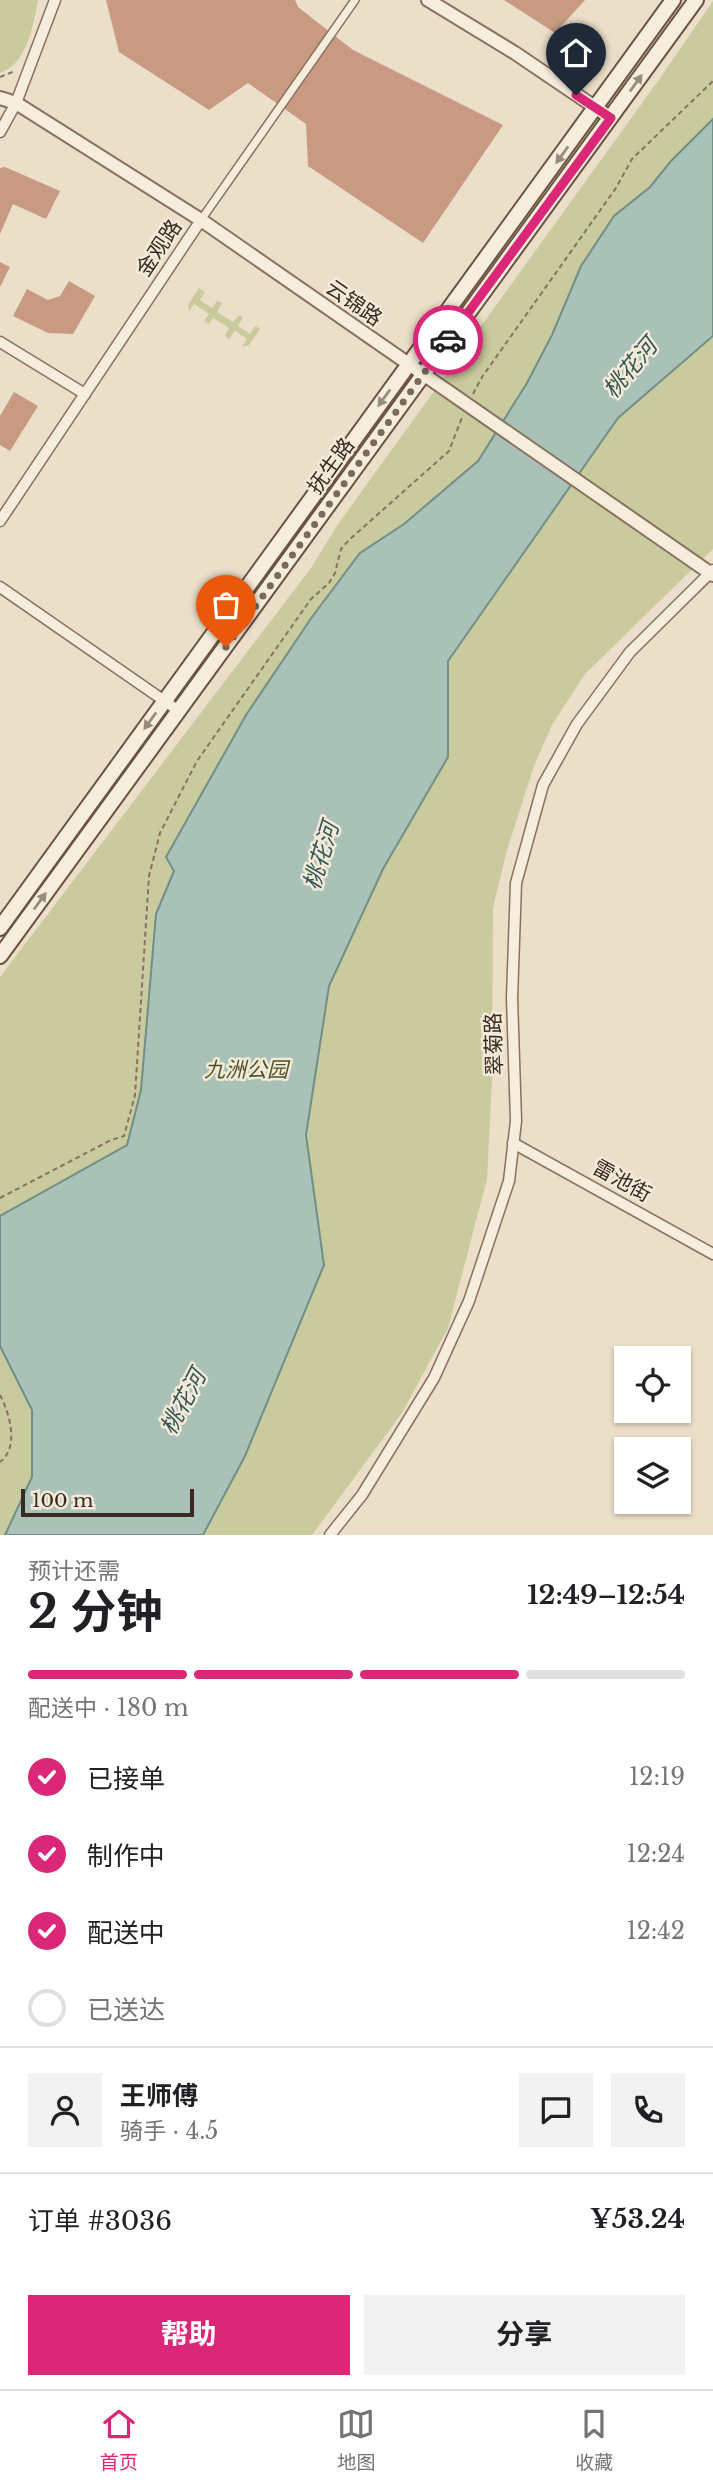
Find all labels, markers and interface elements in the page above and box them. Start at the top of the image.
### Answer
pin [546,23,606,95]
icon: home [557,34,595,72]
one-way arrow [629,74,643,92]
one-way arrow [555,146,569,164]
street label: 金观路 [131,215,187,281]
street label: 云锦路 [321,274,387,332]
courier [413,305,483,375]
icon: car [429,321,467,359]
water label: 桃花河 [597,330,665,403]
one-way arrow [378,389,392,407]
street label: 抚生路 [302,433,360,499]
pin [196,575,256,647]
icon: bag [207,586,245,624]
one-way arrow [143,712,157,730]
water label: 桃花河 [298,815,346,893]
one-way arrow [33,892,47,910]
street label: 翠菊路 [480,1012,508,1076]
park label: 九洲公园 [204,1057,291,1083]
street label: 雷池街 [588,1154,656,1208]
map controls [614,1346,691,1514]
button: locate [614,1346,691,1423]
water label: 桃花河 [154,1361,213,1439]
button: layers [614,1437,691,1514]
scale bar [21,1486,194,1518]
text: 100 m [32,1489,93,1512]
text: 预计还需 [28,1557,120,1585]
text: 12:49–12:54 [527,1579,685,1611]
text: 2 分钟 [28,1583,162,1640]
text: 配送中 · 180 m [28,1694,189,1722]
icon: check [28,1758,66,1796]
text: 已接单 [87,1763,165,1795]
text: 12:19 [629,1763,685,1791]
icon: check [28,1835,66,1873]
text: 制作中 [87,1840,165,1872]
text: 12:24 [626,1840,685,1868]
icon: check [28,1912,66,1950]
text: 配送中 [87,1917,165,1949]
text: 12:42 [626,1917,685,1945]
text: 已送达 [87,1994,165,2026]
button: person [28,2073,102,2147]
button: chat [519,2073,593,2147]
button: phone [611,2073,685,2147]
text: 王师傅 [120,2080,198,2112]
text: 骑手 · 4.5 [120,2117,218,2145]
text: ¥53.24 [590,2203,685,2235]
text: 订单 #3036 [28,2205,172,2237]
button: 帮助 [28,2295,350,2375]
button: 分享 [364,2295,685,2375]
tab: 首页 [100,2405,138,2474]
tab: 地图 [337,2405,375,2474]
tab: 收藏 [575,2405,613,2474]

